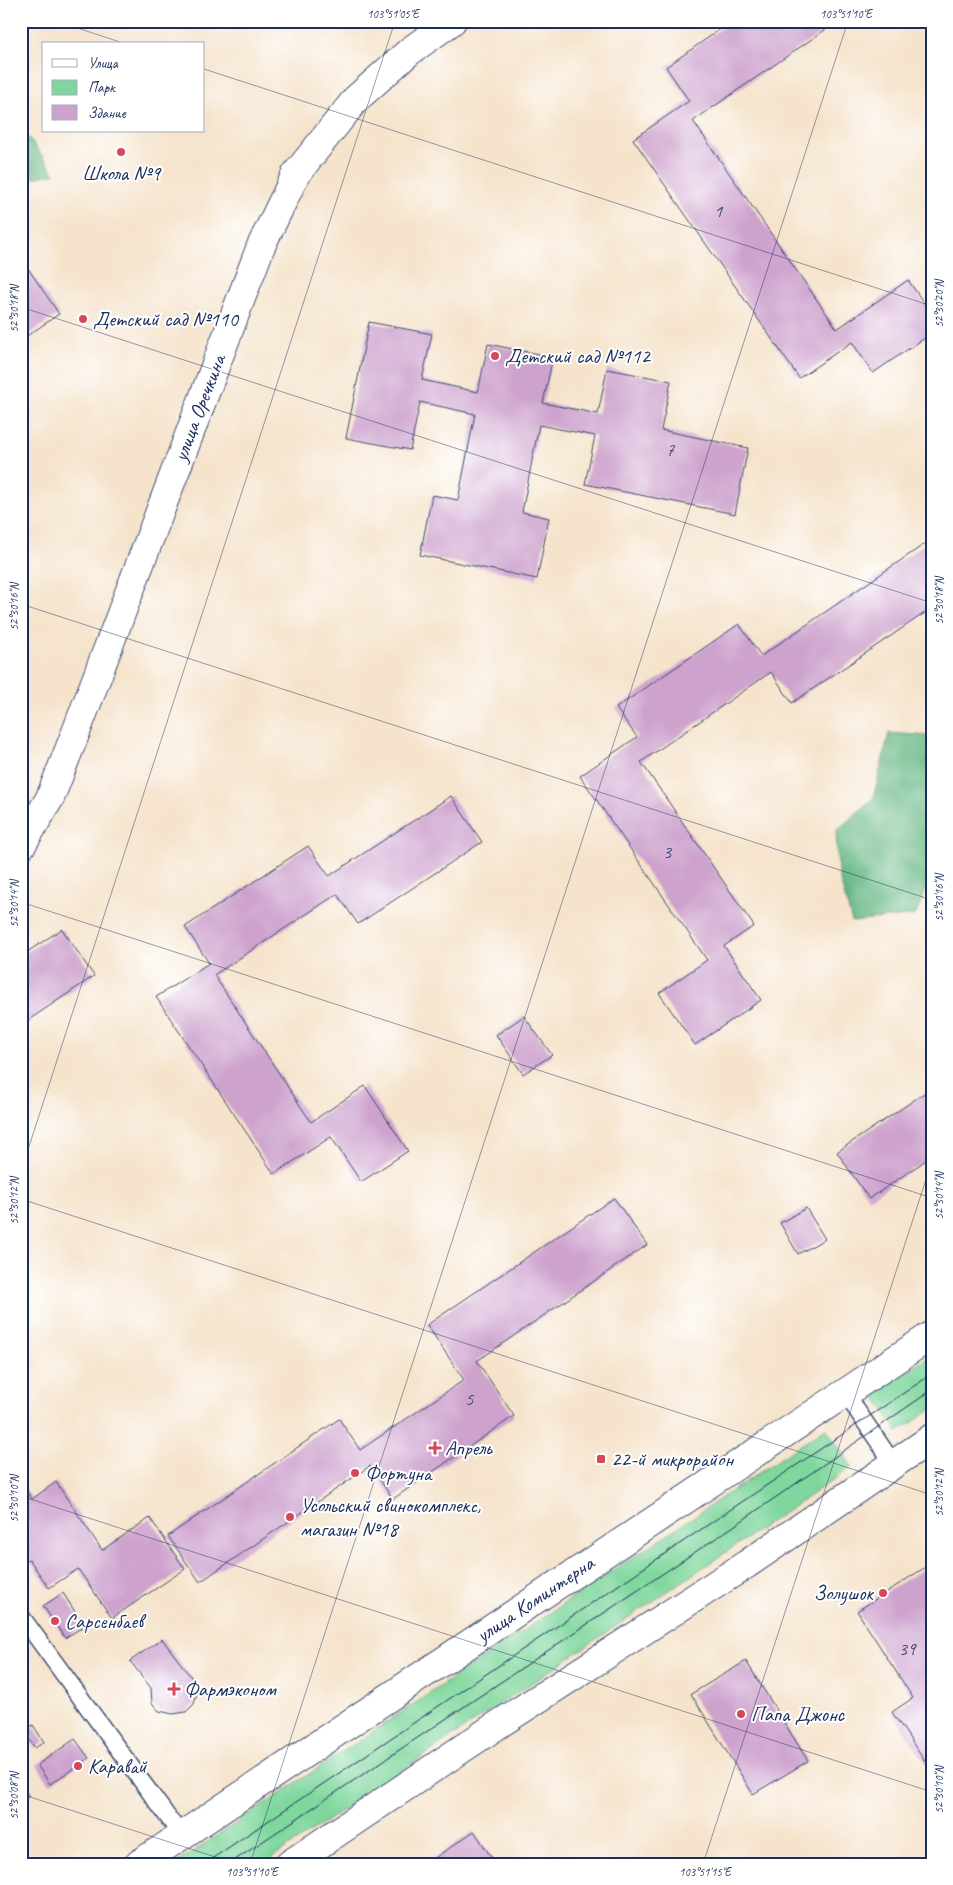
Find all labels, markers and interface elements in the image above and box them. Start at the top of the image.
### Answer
text: 103°51'05"E [367,6,421,22]
text: 103°51'10"E [820,6,874,22]
legend [42,42,205,132]
text: Улица [88,54,119,73]
text: Парк [88,78,116,97]
text: Здание [88,104,127,123]
marker: Школа №9 [115,146,127,158]
place label: Школа №9 [82,160,162,186]
house number: 1 [714,199,724,223]
text: 52°30'20"N [931,279,947,328]
text: 52°30'18"N [6,284,22,333]
place label: Детский сад №110 [93,306,239,332]
marker: Детский сад №110 [77,313,89,325]
place label: Детский сад №112 [505,343,651,369]
street label: улица Оречкина [166,349,232,467]
marker: Детский сад №112 [489,350,501,362]
house number: 7 [666,438,676,462]
text: 52°30'18"N [931,576,947,625]
text: 52°30'16"N [6,582,22,631]
house number: 3 [663,840,673,864]
text: 52°30'16"N [931,873,947,922]
text: 52°30'14"N [6,879,22,928]
text: 52°30'14"N [931,1171,947,1220]
text: 52°30'12"N [6,1176,22,1225]
house number: 5 [465,1387,475,1411]
place label: Апрель [445,1435,493,1461]
marker: Апрель [429,1442,441,1454]
place label: 22-й микрорайон [611,1446,734,1472]
marker: 22-й микрорайон [595,1453,607,1465]
place label: Фортуна [365,1460,434,1486]
marker: Фортуна [349,1467,361,1479]
text: 52°30'12"N [931,1468,947,1517]
text: 52°30'10"N [6,1474,22,1523]
place label: Усольский свинокомплекс, магазин №18 [300,1492,481,1542]
marker: Усольский свинокомплекс, магазин №18 [284,1511,296,1523]
street label: улица Коминтерна [469,1549,600,1649]
place label: Золушок [814,1580,874,1606]
marker: Золушок [877,1587,889,1599]
place label: Сарсенбаев [65,1608,147,1634]
marker: Сарсенбаев [49,1615,61,1627]
house number: 39 [898,1637,917,1661]
place label: Фармэконом [184,1676,278,1702]
marker: Фармэконом [168,1683,180,1695]
place label: Папа Джонс [751,1701,846,1727]
marker: Папа Джонс [735,1708,747,1720]
place label: Каравай [88,1753,148,1779]
marker: Каравай [72,1760,84,1772]
text: 52°30'10"N [931,1765,947,1814]
text: 52°30'08"N [6,1771,22,1820]
text: 103°51'10"E [226,1864,280,1880]
text: 103°51'15"E [679,1864,733,1880]

